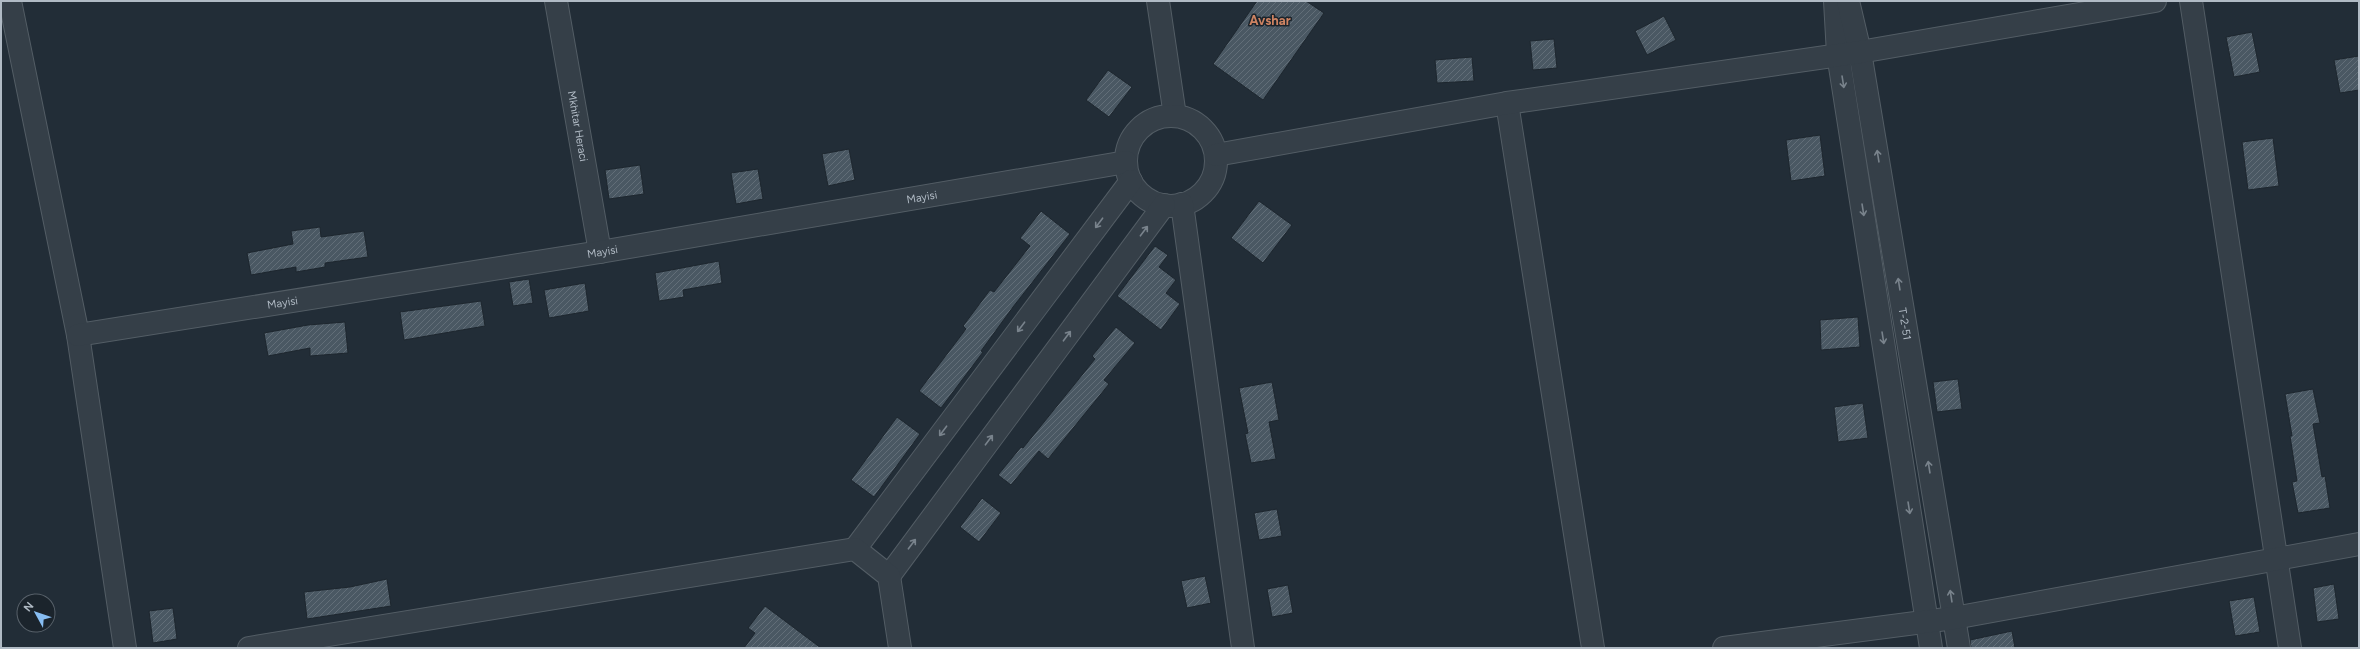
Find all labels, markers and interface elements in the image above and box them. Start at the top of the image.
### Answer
district label: Avshar [1249,13,1291,28]
one-way arrow [1839,75,1847,88]
street label: Mkhitar Heraci [565,90,590,163]
one-way arrow [1873,150,1881,163]
street label: Mayisi [906,188,938,206]
one-way arrow [1859,203,1867,216]
one-way arrow [1095,218,1103,229]
one-way arrow [1140,226,1149,237]
street label: Mayisi [586,243,619,261]
one-way arrow [1895,278,1903,291]
street label: Mayisi [266,294,299,312]
street label: T-2-51 [1896,307,1914,341]
one-way arrow [1017,322,1025,333]
one-way arrow [1063,330,1071,341]
one-way arrow [1879,332,1887,345]
one-way arrow [939,426,947,437]
one-way arrow [985,435,994,446]
one-way arrow [1925,461,1933,474]
one-way arrow [1905,501,1913,514]
one-way arrow [908,539,916,550]
one-way arrow [1946,590,1954,603]
north arrow [16,593,56,633]
text: N [21,599,36,614]

